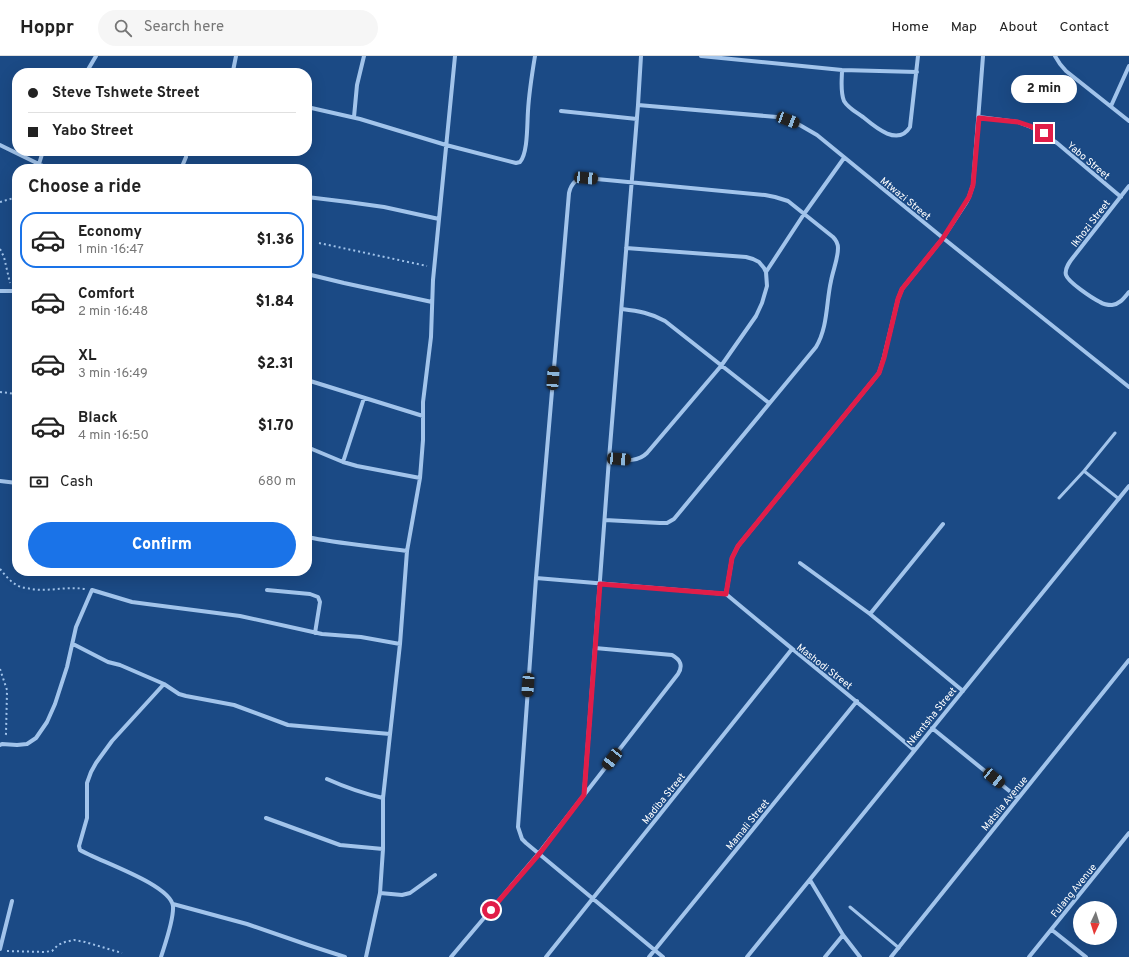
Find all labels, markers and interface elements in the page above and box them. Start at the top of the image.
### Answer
search box [98,10,378,46]
text: Hoppr [20,16,74,40]
icon: search [112,17,134,39]
text: Search here [144,18,224,37]
text: Home [892,19,929,36]
text: Map [951,19,977,36]
text: About [999,19,1038,36]
text: Contact [1060,19,1109,36]
callout: 2 min [1011,75,1077,103]
text: 2 min [1027,81,1061,97]
text: Steve Tshwete Street [52,84,200,103]
car [775,110,801,130]
text: Yabo Street [52,122,133,141]
route end [1035,124,1053,142]
street label: Yabo Street [1064,139,1112,183]
car [574,171,598,185]
street label: Mtwazi Street [877,175,933,224]
text: Choose a ride [28,176,141,199]
street label: Ikhozi Street [1069,197,1114,250]
icon: car [30,222,66,258]
text: Economy [78,223,142,242]
text: $1.36 [257,231,294,250]
text: 1 min · 16:47 [78,242,144,258]
icon: car [30,284,66,320]
text: Comfort [78,285,135,304]
text: $1.84 [256,293,294,312]
text: 2 min · 16:48 [78,304,148,320]
icon: car [30,346,66,382]
text: XL [78,347,96,366]
text: $2.31 [257,355,294,374]
text: 3 min · 16:49 [78,366,148,382]
car [546,366,560,390]
icon: car [30,408,66,444]
text: Black [78,409,118,428]
text: $1.70 [258,417,294,436]
text: 4 min · 16:50 [78,428,149,444]
car [607,452,631,466]
icon: cash [28,471,50,493]
text: Cash [60,473,93,492]
text: 680 m [258,474,296,490]
button: Confirm [28,522,296,568]
street label: Mashodi Street [794,641,855,693]
car [521,673,535,697]
street label: Nkentsha Street [904,685,960,749]
car [600,746,624,772]
car [981,766,1007,790]
street label: Madiba Street [640,771,689,827]
street label: Matsila Avenue [979,774,1031,834]
street label: Mamali Street [724,797,773,853]
street label: Fulang Avenue [1048,861,1100,921]
route start [482,901,500,919]
north arrow [1073,901,1117,945]
map controls [1073,901,1117,945]

